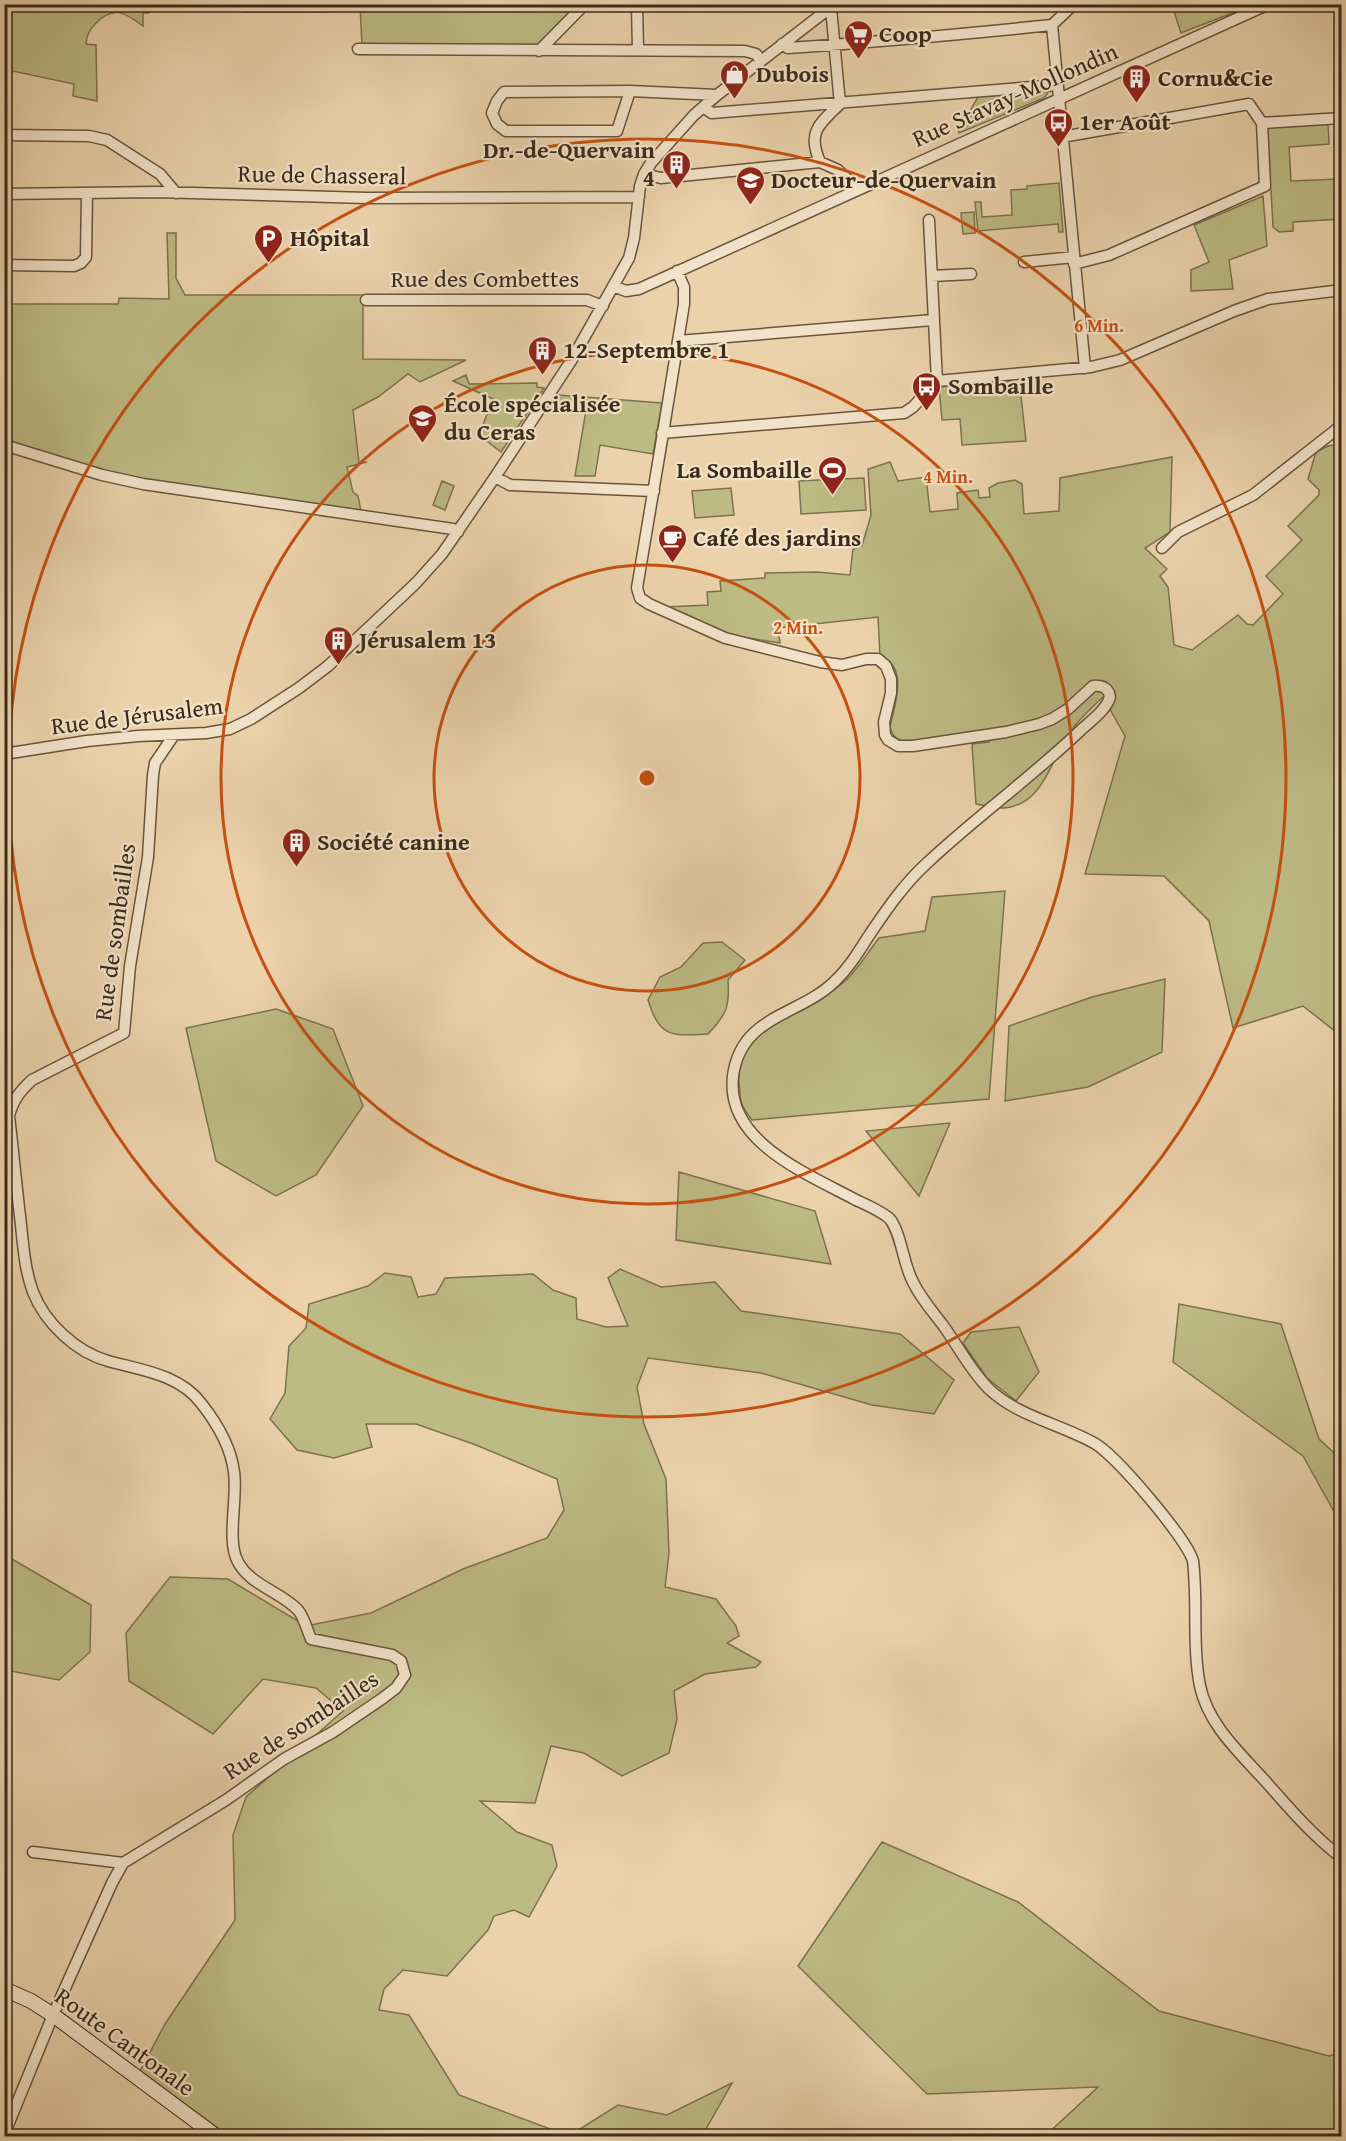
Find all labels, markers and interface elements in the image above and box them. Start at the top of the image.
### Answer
place label: Coop [879,16,932,51]
supermarket icon: Coop [842,18,874,60]
street label: Rue Stavay-Mollondin [906,33,1124,156]
place label: Dubois [756,56,829,91]
shop icon: Dubois [719,58,751,100]
place label: Cornu&Cie [1158,60,1273,95]
building icon: Cornu&Cie [1121,62,1153,104]
place label: 1er Août [1079,104,1171,139]
bus stop icon: 1er Août [1042,106,1074,148]
place label: Dr.-de-Quervain 4 [483,132,655,195]
building icon: Dr.-de-Quervain 4 [660,148,692,190]
street label: Rue de Chasseral [237,156,407,193]
place label: Docteur-de-Quervain [771,162,997,197]
school or university icon: Docteur-de-Quervain [734,164,766,206]
place label: Hôpital [290,220,370,255]
parking icon: Hôpital [253,222,285,264]
street label: Rue des Combettes [391,261,579,296]
text: 6 Min. [1074,312,1124,339]
place label: 12-Septembre 1 [563,332,729,367]
building icon: 12-Septembre 1 [526,334,558,376]
place label: Sombaille [948,368,1054,403]
bus stop icon: Sombaille [911,370,943,412]
place label: École spécialisée du Ceras [444,386,621,449]
school or university icon: École spécialisée du Ceras [407,402,439,444]
place label: La Sombaille [676,452,812,487]
sports icon: La Sombaille [817,454,849,496]
text: 4 Min. [923,463,973,490]
place label: Café des jardins [693,520,861,555]
cafe icon: Café des jardins [656,522,688,564]
text: 2 Min. [773,614,823,641]
place label: Jérusalem 13 [355,622,496,657]
building icon: Jérusalem 13 [322,624,354,666]
street label: Rue de Jérusalem [49,688,225,743]
centre of rings [637,768,657,788]
place label: Société canine [317,824,470,859]
building icon: Société canine [280,826,312,868]
street label: Rue de sombailles [85,841,144,1023]
street label: Rue de sombailles [216,1661,385,1788]
street label: Route Cantonale [48,1979,203,2104]

